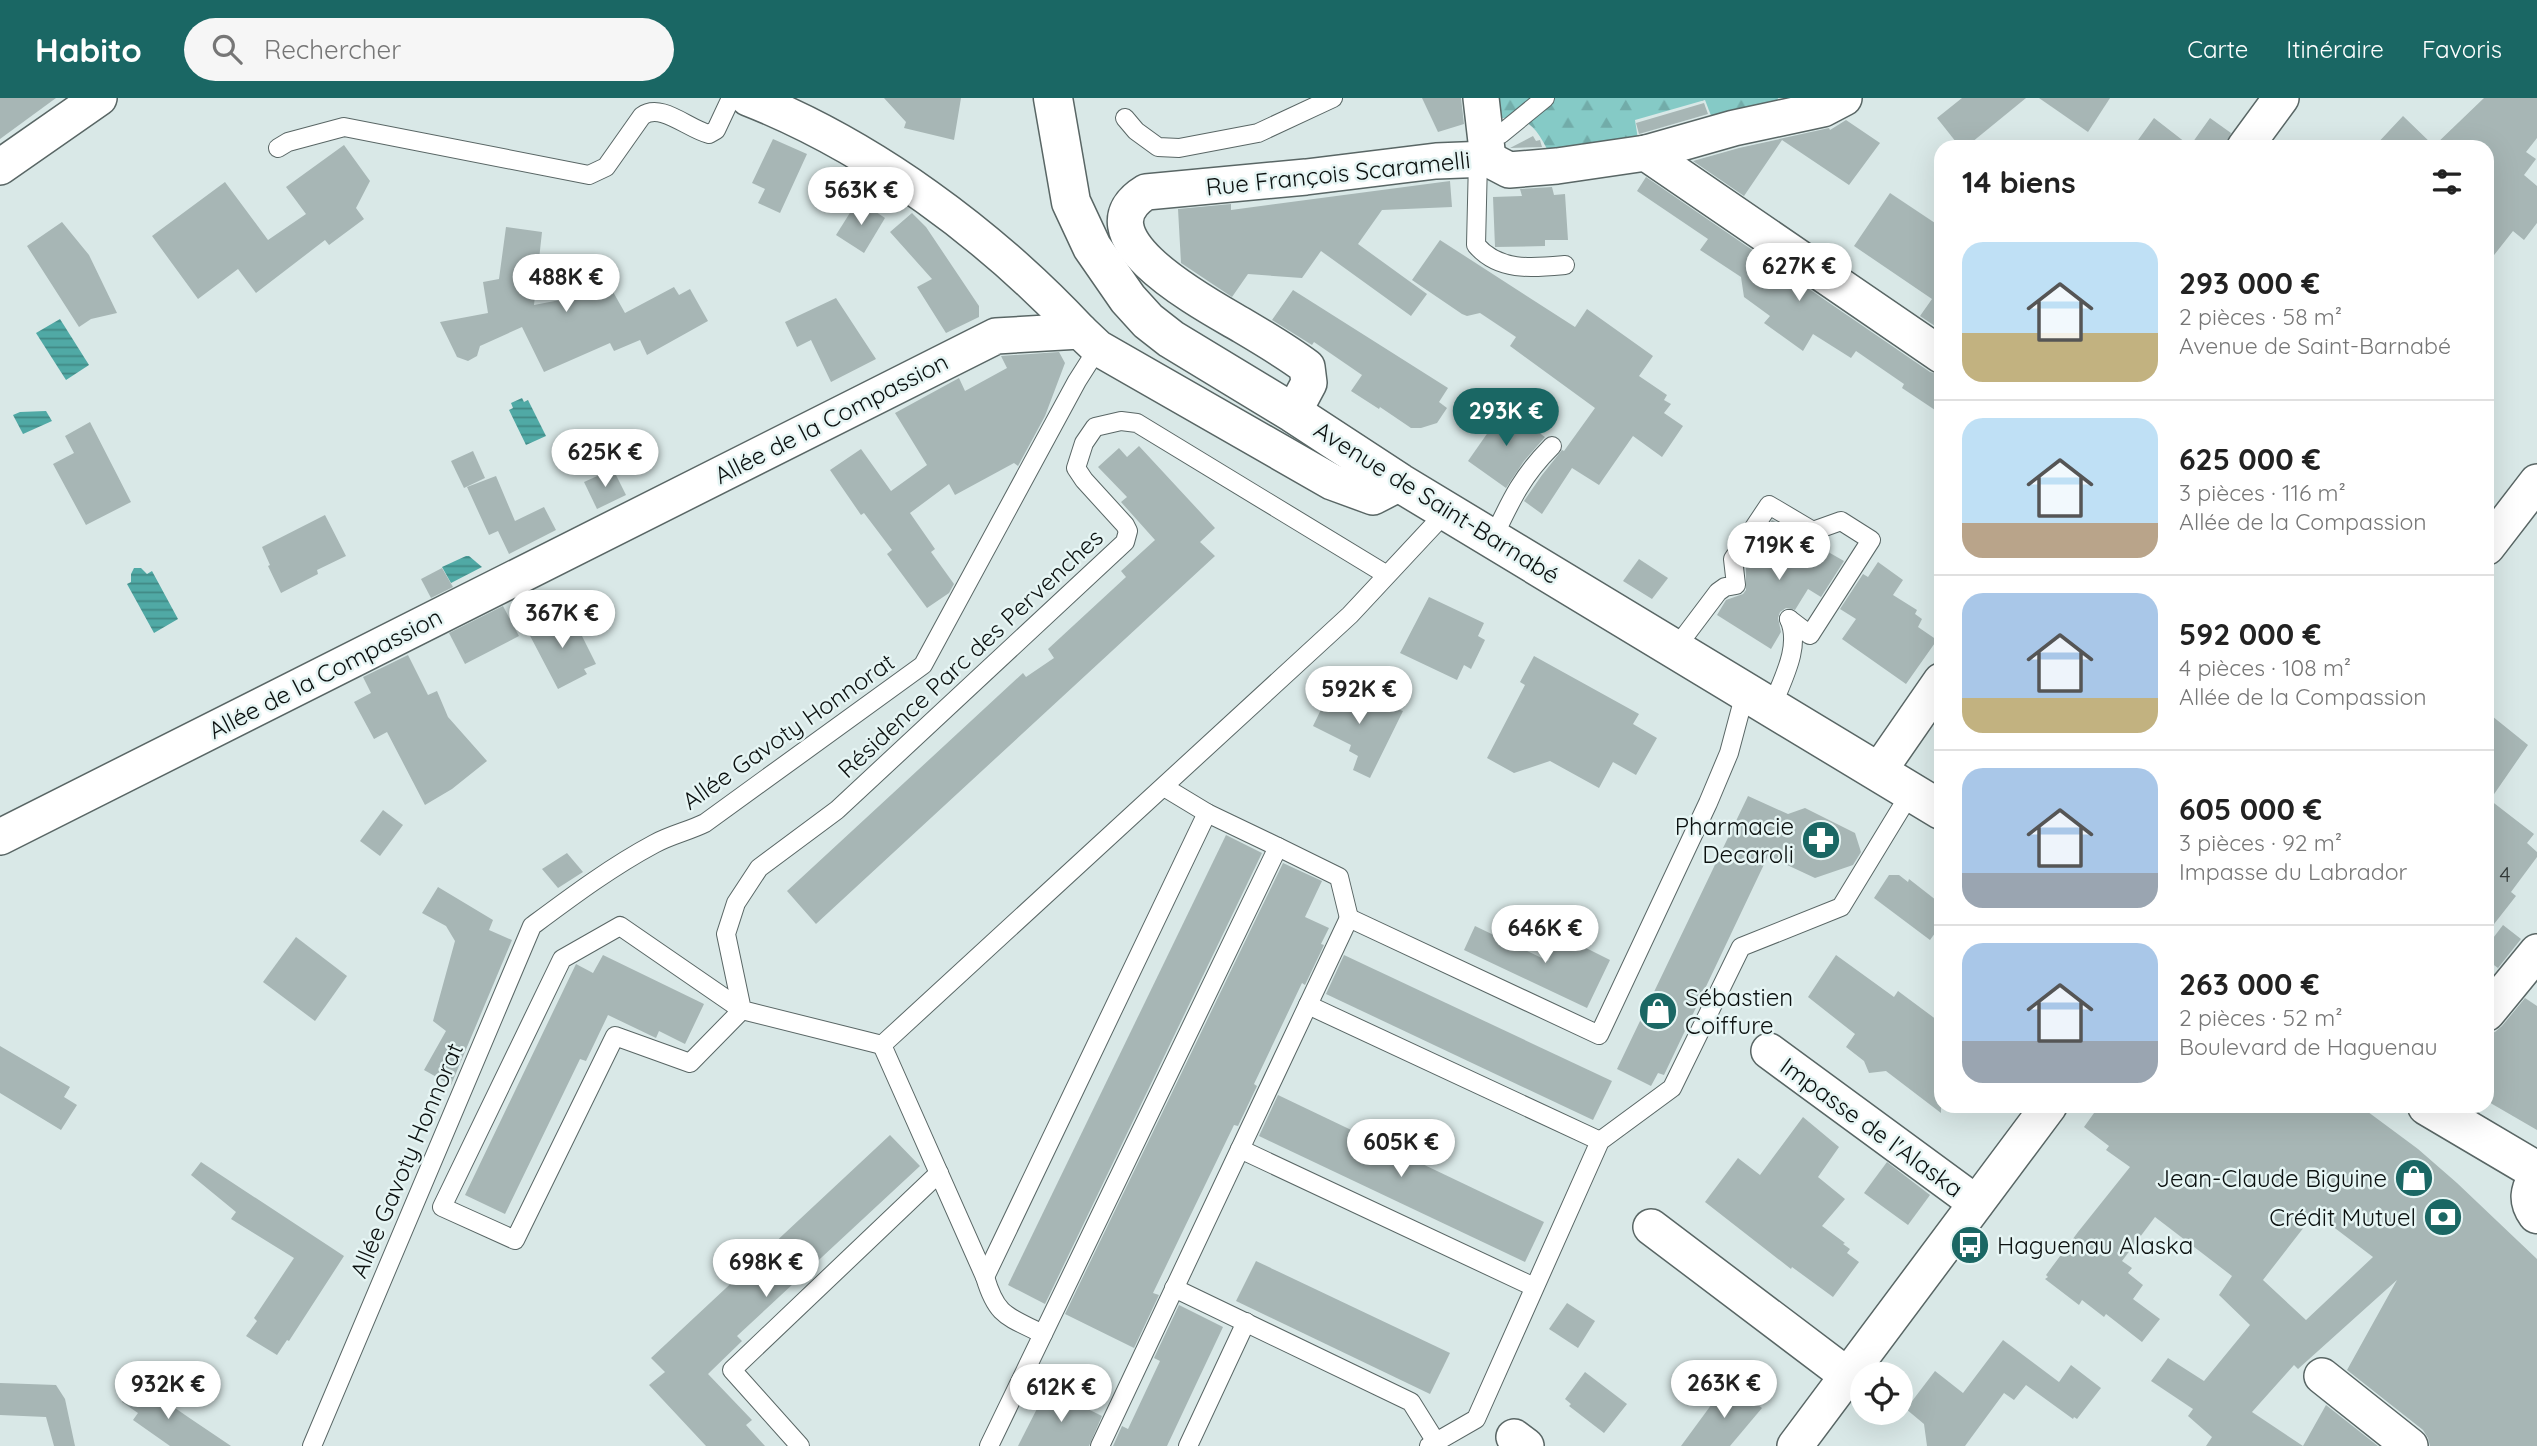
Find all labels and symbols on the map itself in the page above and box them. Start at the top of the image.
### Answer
street label: Rue François Scaramelli [1204,144,1472,202]
pin: 563K € [804,167,918,227]
pin: 627K € [1742,244,1856,303]
pin: 488K € [509,254,623,314]
street label: Allée de la Compassion [709,346,953,490]
pin: 293K € [1449,388,1563,448]
street label: Avenue de Saint-Barnabé [1309,414,1565,590]
pin: 625K € [548,430,662,489]
street label: Résidence Parc des Pervenches [831,522,1109,784]
pin: 719K € [1722,522,1836,582]
pin: 367K € [505,590,619,650]
street label: Allée de la Compassion [203,601,447,745]
street label: Allée Gavoty Honnorat [676,646,900,816]
pin: 592K € [1302,666,1416,726]
place label: Pharmacie Decaroli [1675,811,1794,869]
pharmacy icon: Pharmacie Decaroli [1800,819,1842,861]
house number: 4 [2499,861,2511,887]
pin: 646K € [1488,906,1602,965]
place label: Sébastien Coiffure [1685,982,1793,1040]
shop icon: Sébastien Coiffure [1637,990,1679,1032]
street label: Allée Gavoty Honnorat [343,1038,469,1282]
street label: Impasse de l'Alaska [1775,1051,1969,1203]
pin: 605K € [1344,1119,1458,1179]
shop icon: Jean-Claude Biguine [2393,1157,2435,1199]
place label: Jean-Claude Biguine [2156,1163,2387,1193]
bank icon: Crédit Mutuel [2422,1196,2464,1238]
place label: Crédit Mutuel [2269,1202,2416,1232]
bus stop icon: Haguenau Alaska [1949,1224,1991,1266]
place label: Haguenau Alaska [1997,1230,2193,1260]
pin: 698K € [709,1240,823,1299]
pin: 263K € [1667,1360,1781,1420]
pin: 932K € [111,1362,225,1421]
pin: 612K € [1004,1364,1118,1424]

